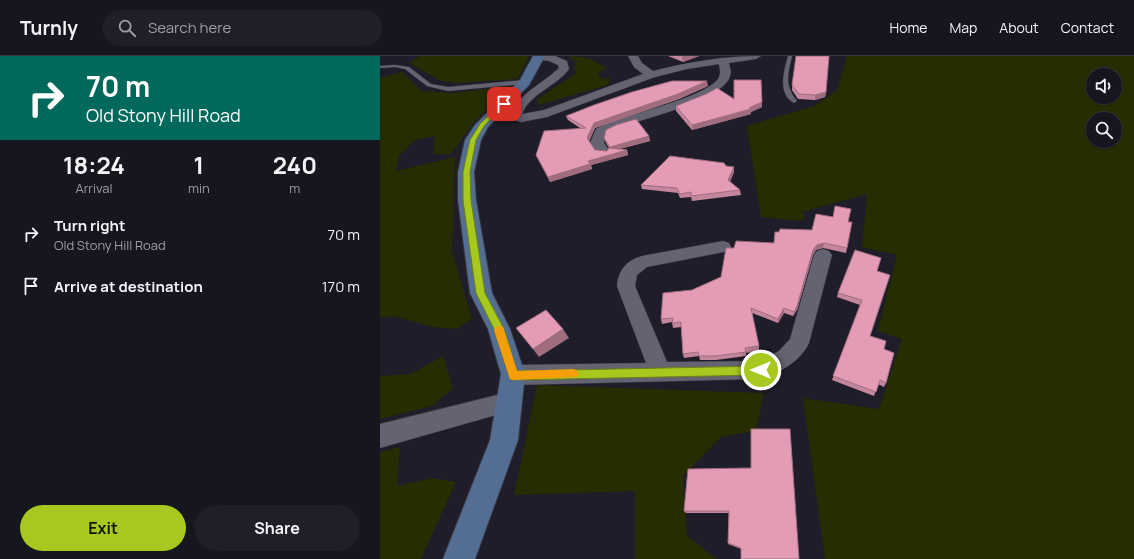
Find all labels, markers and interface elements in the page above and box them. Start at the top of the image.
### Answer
search box [102,10,382,46]
text: Turnly [20,15,78,41]
icon: search [116,17,138,39]
text: Search here [148,17,231,38]
text: Home [890,18,927,37]
text: Map [949,18,977,37]
text: About [999,18,1039,37]
text: Contact [1061,18,1114,37]
text: 70 m [86,67,150,105]
map controls [1086,68,1122,148]
button: sound [1086,68,1122,104]
icon: right [20,72,72,124]
pin [487,87,521,121]
icon: arrive [493,93,515,115]
text: Old Stony Hill Road [86,103,241,127]
button: search [1086,112,1122,148]
text: 18:24 [63,148,125,181]
text: 1 [194,148,204,181]
text: 240 [273,148,317,181]
text: Arrival [75,179,113,197]
text: min [188,179,210,197]
text: m [289,179,300,197]
text: Turn right [54,215,125,236]
icon: right [20,223,42,245]
text: 70 m [328,224,360,245]
text: Old Stony Hill Road [54,236,166,254]
icon: arrive [20,275,42,297]
text: Arrive at destination [54,276,203,297]
text: 170 m [322,276,360,297]
position arrow [740,349,782,391]
button: Exit [20,505,186,551]
button: Share [194,505,360,551]

